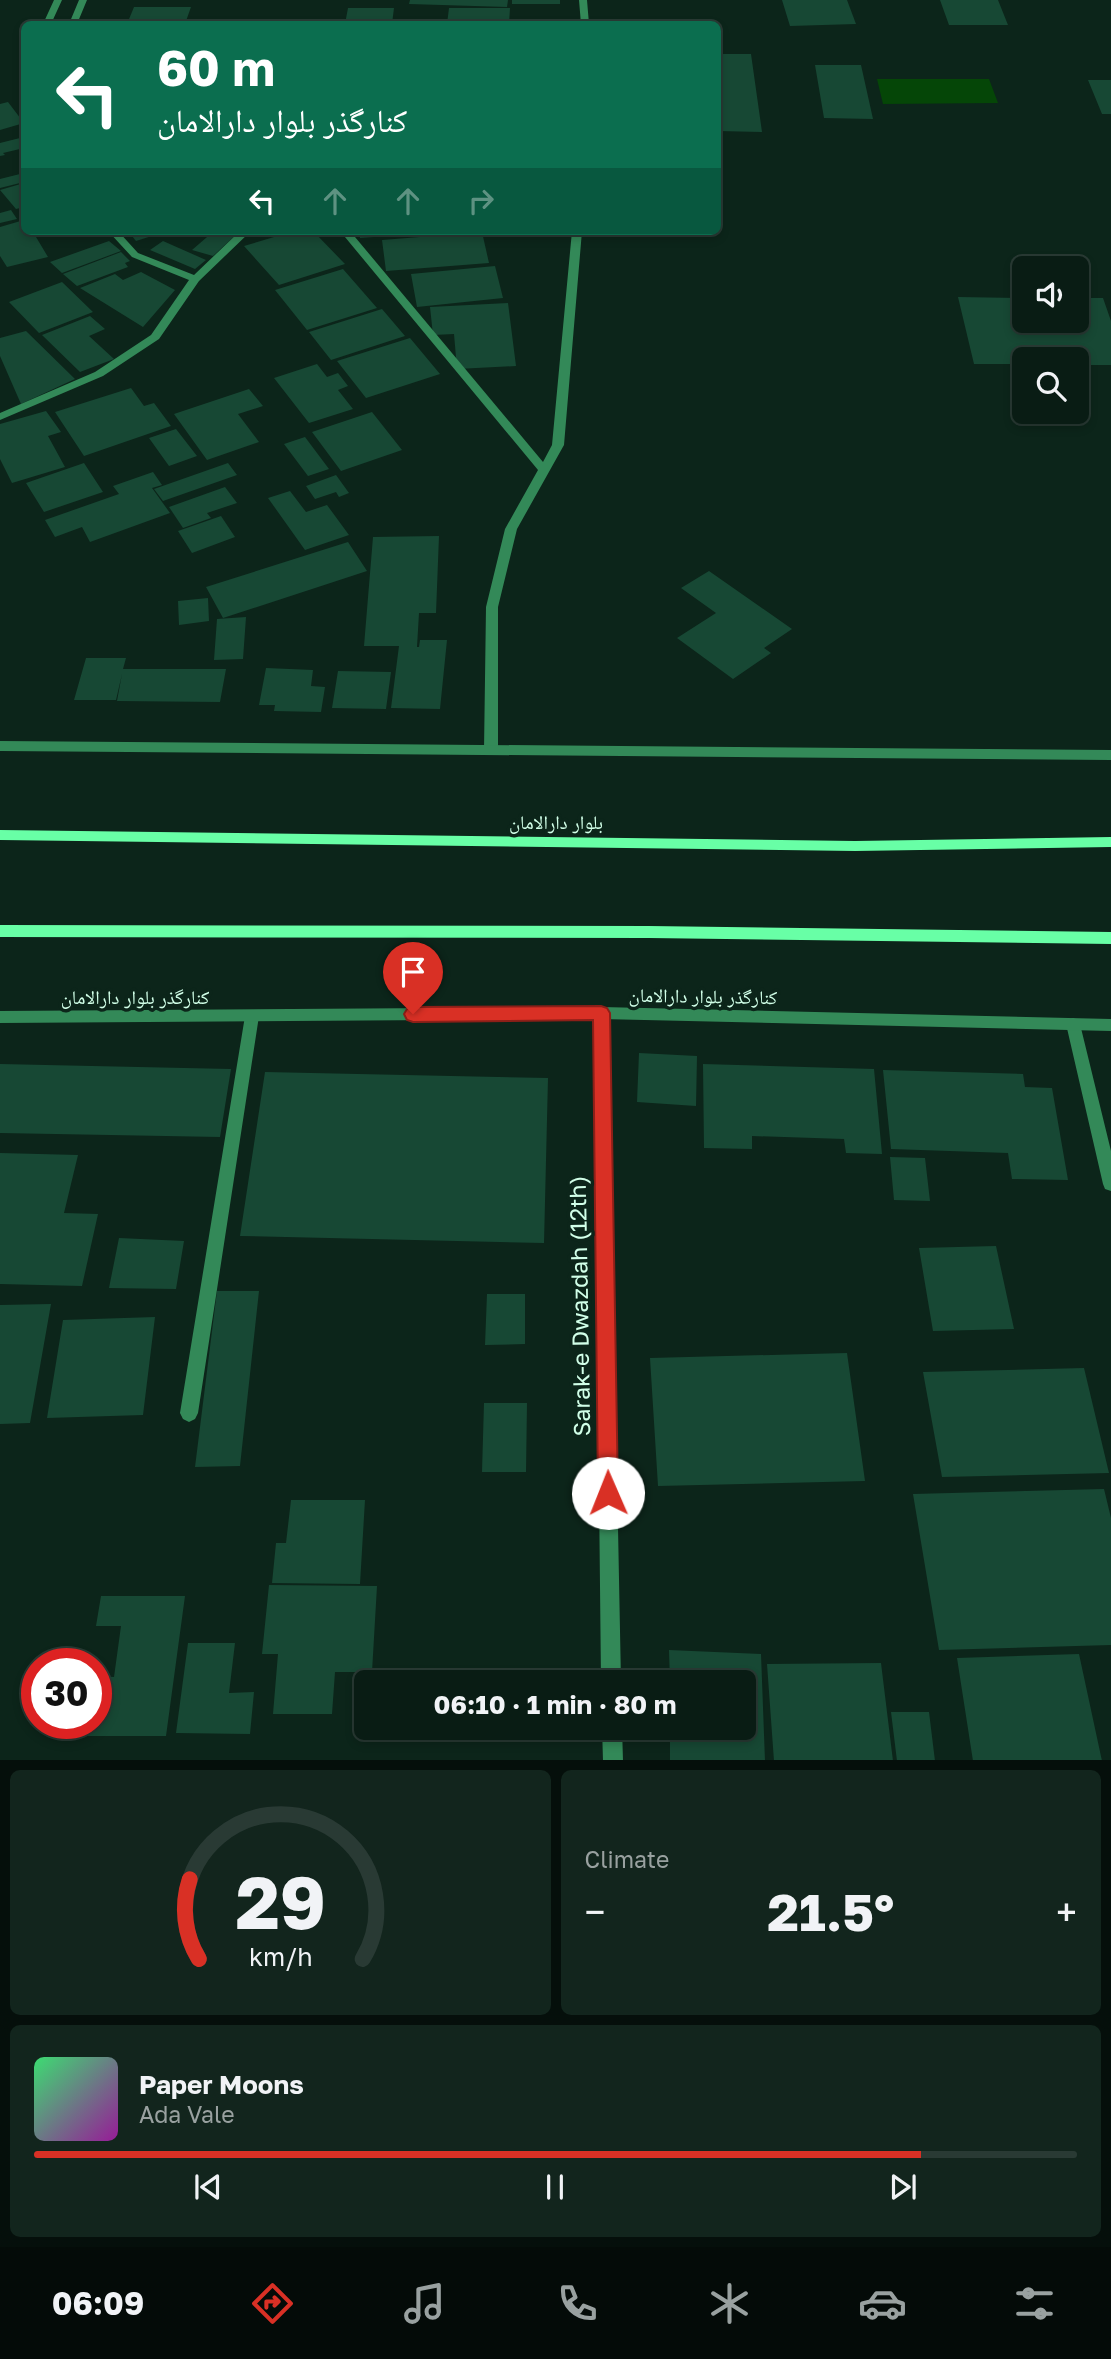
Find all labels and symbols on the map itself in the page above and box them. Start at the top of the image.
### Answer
street label: بلوار دارالامان [509,810,603,834]
pin [383,942,443,1014]
street label: کنارگذر بلوار دارالامان [628,983,778,1009]
street label: کنارگذر بلوار دارالامان [61,985,209,1009]
street label: Sarak-e Dwazdah (12th) [563,1175,595,1437]
position arrow [571,1456,645,1530]
speed limit sign: 30 [21,1648,112,1739]

